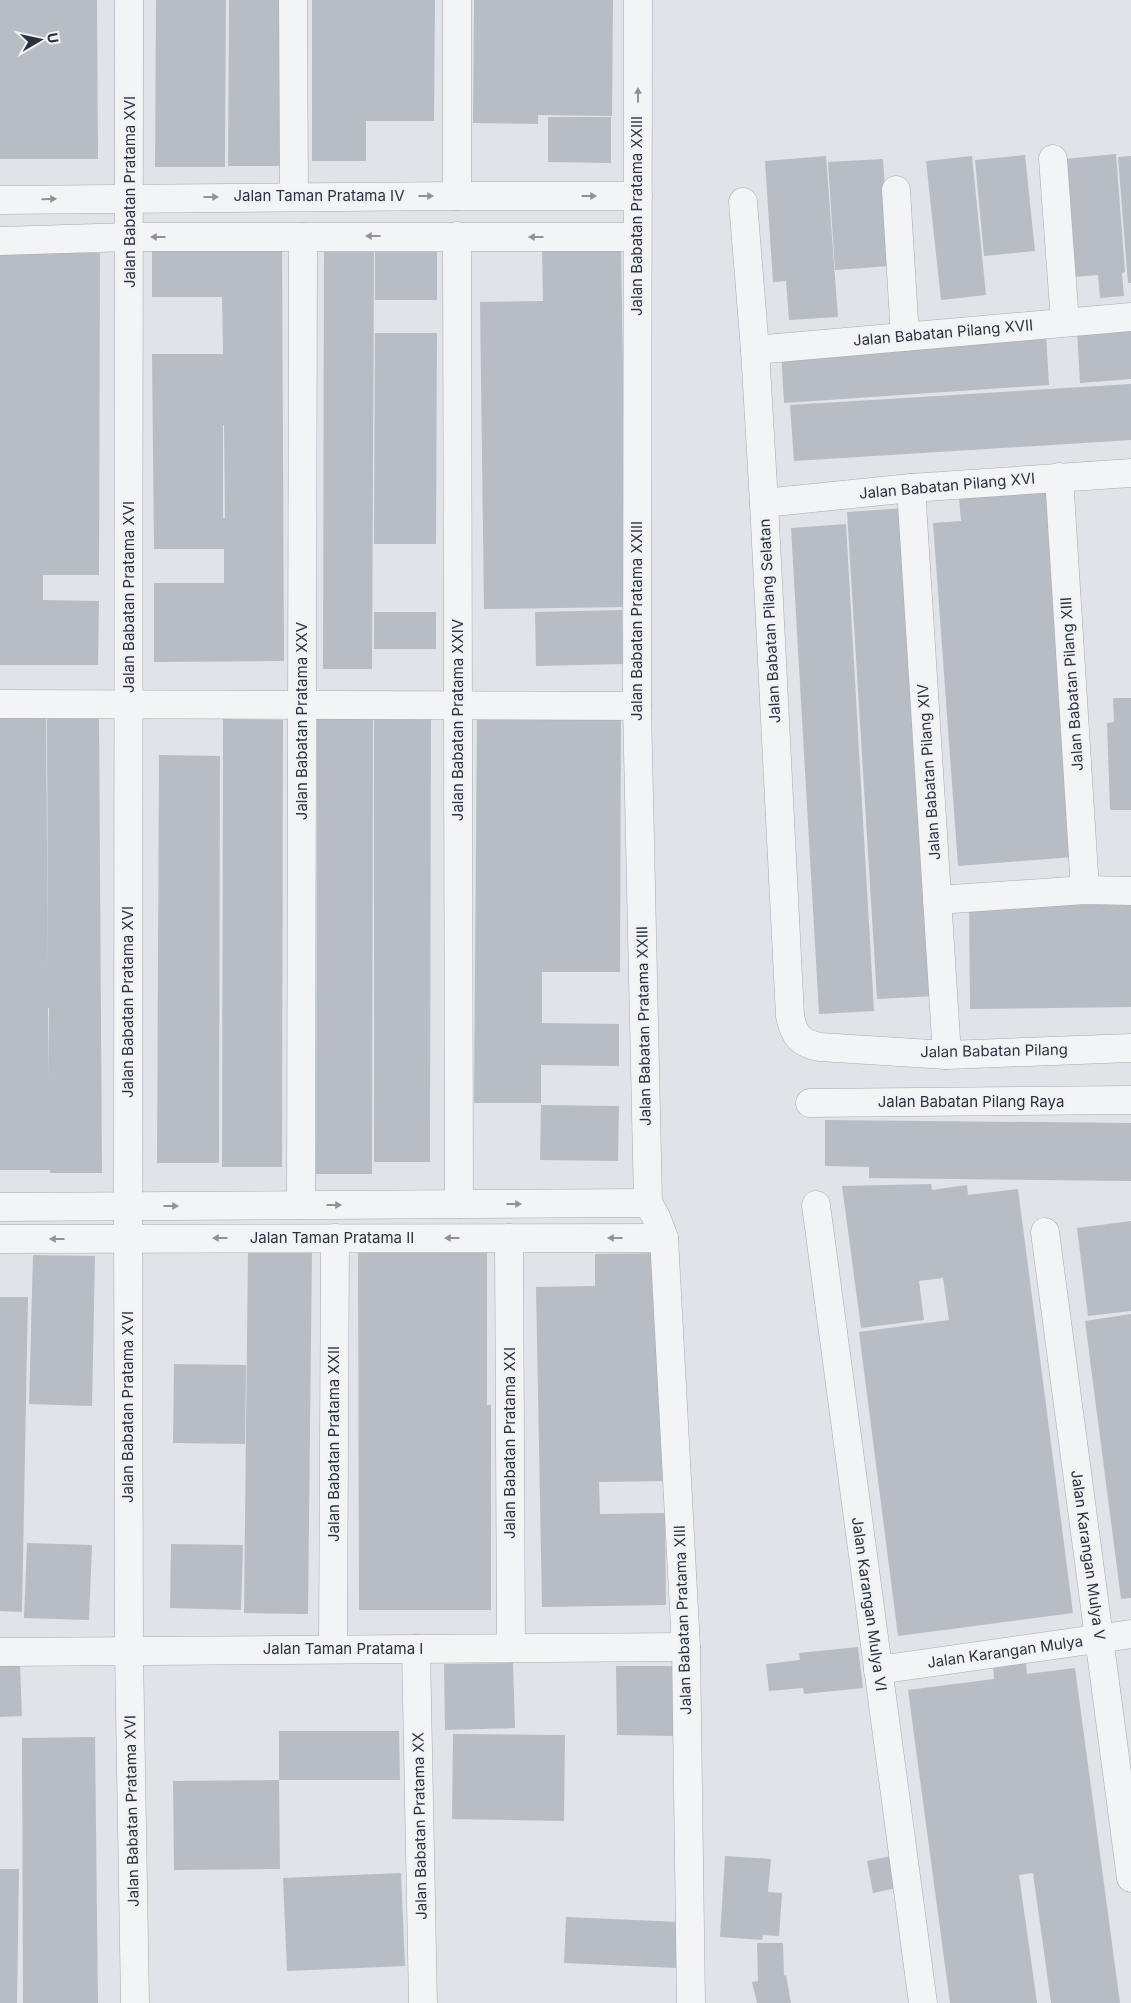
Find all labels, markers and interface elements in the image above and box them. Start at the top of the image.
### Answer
north arrow [15,15,65,65]
text: U [44,31,63,44]
one-way arrow [634,87,642,103]
street label: Jalan Babatan Pratama XVI [120,96,139,288]
street label: Jalan Babatan Pratama XXIII [627,116,646,316]
street label: Jalan Taman Pratama IV [234,186,404,205]
one-way arrow [418,192,434,200]
one-way arrow [581,192,597,200]
one-way arrow [203,193,219,201]
one-way arrow [41,195,57,203]
one-way arrow [365,232,381,240]
one-way arrow [150,233,166,241]
one-way arrow [528,233,544,241]
street label: Jalan Babatan Pilang XVII [852,315,1034,350]
street label: Jalan Babatan Pilang XVI [858,468,1036,503]
street label: Jalan Babatan Pratama XVI [119,501,138,693]
street label: Jalan Babatan Pilang Selatan [755,518,784,724]
street label: Jalan Babatan Pratama XXIII [627,521,646,721]
street label: Jalan Babatan Pilang XIII [1056,596,1087,772]
street label: Jalan Babatan Pratama XXIV [448,619,467,821]
street label: Jalan Babatan Pratama XXV [292,622,311,820]
street label: Jalan Babatan Pilang XIV [913,683,944,861]
street label: Jalan Babatan Pratama XVI [118,906,137,1098]
street label: Jalan Babatan Pratama XXIII [632,926,655,1126]
street label: Jalan Babatan Pilang [920,1040,1068,1061]
street label: Jalan Babatan Pilang Raya [878,1092,1064,1111]
one-way arrow [506,1200,522,1208]
one-way arrow [326,1201,342,1209]
one-way arrow [163,1202,179,1210]
street label: Jalan Taman Pratama II [250,1228,414,1247]
one-way arrow [212,1234,228,1242]
one-way arrow [444,1234,460,1242]
one-way arrow [607,1234,623,1242]
one-way arrow [49,1235,65,1243]
street label: Jalan Babatan Pratama XVI [118,1311,137,1503]
street label: Jalan Babatan Pratama XXII [324,1346,343,1542]
street label: Jalan Babatan Pratama XXI [500,1347,519,1539]
street label: Jalan Karangan Mulya V [1067,1469,1110,1641]
street label: Jalan Karangan Mulya VI [848,1516,891,1692]
street label: Jalan Babatan Pratama XIII [670,1525,695,1715]
street label: Jalan Karangan Mulya [926,1631,1084,1672]
street label: Jalan Taman Pratama I [263,1639,423,1658]
street label: Jalan Babatan Pratama XVI [120,1715,143,1907]
street label: Jalan Babatan Pratama XX [408,1732,431,1920]

